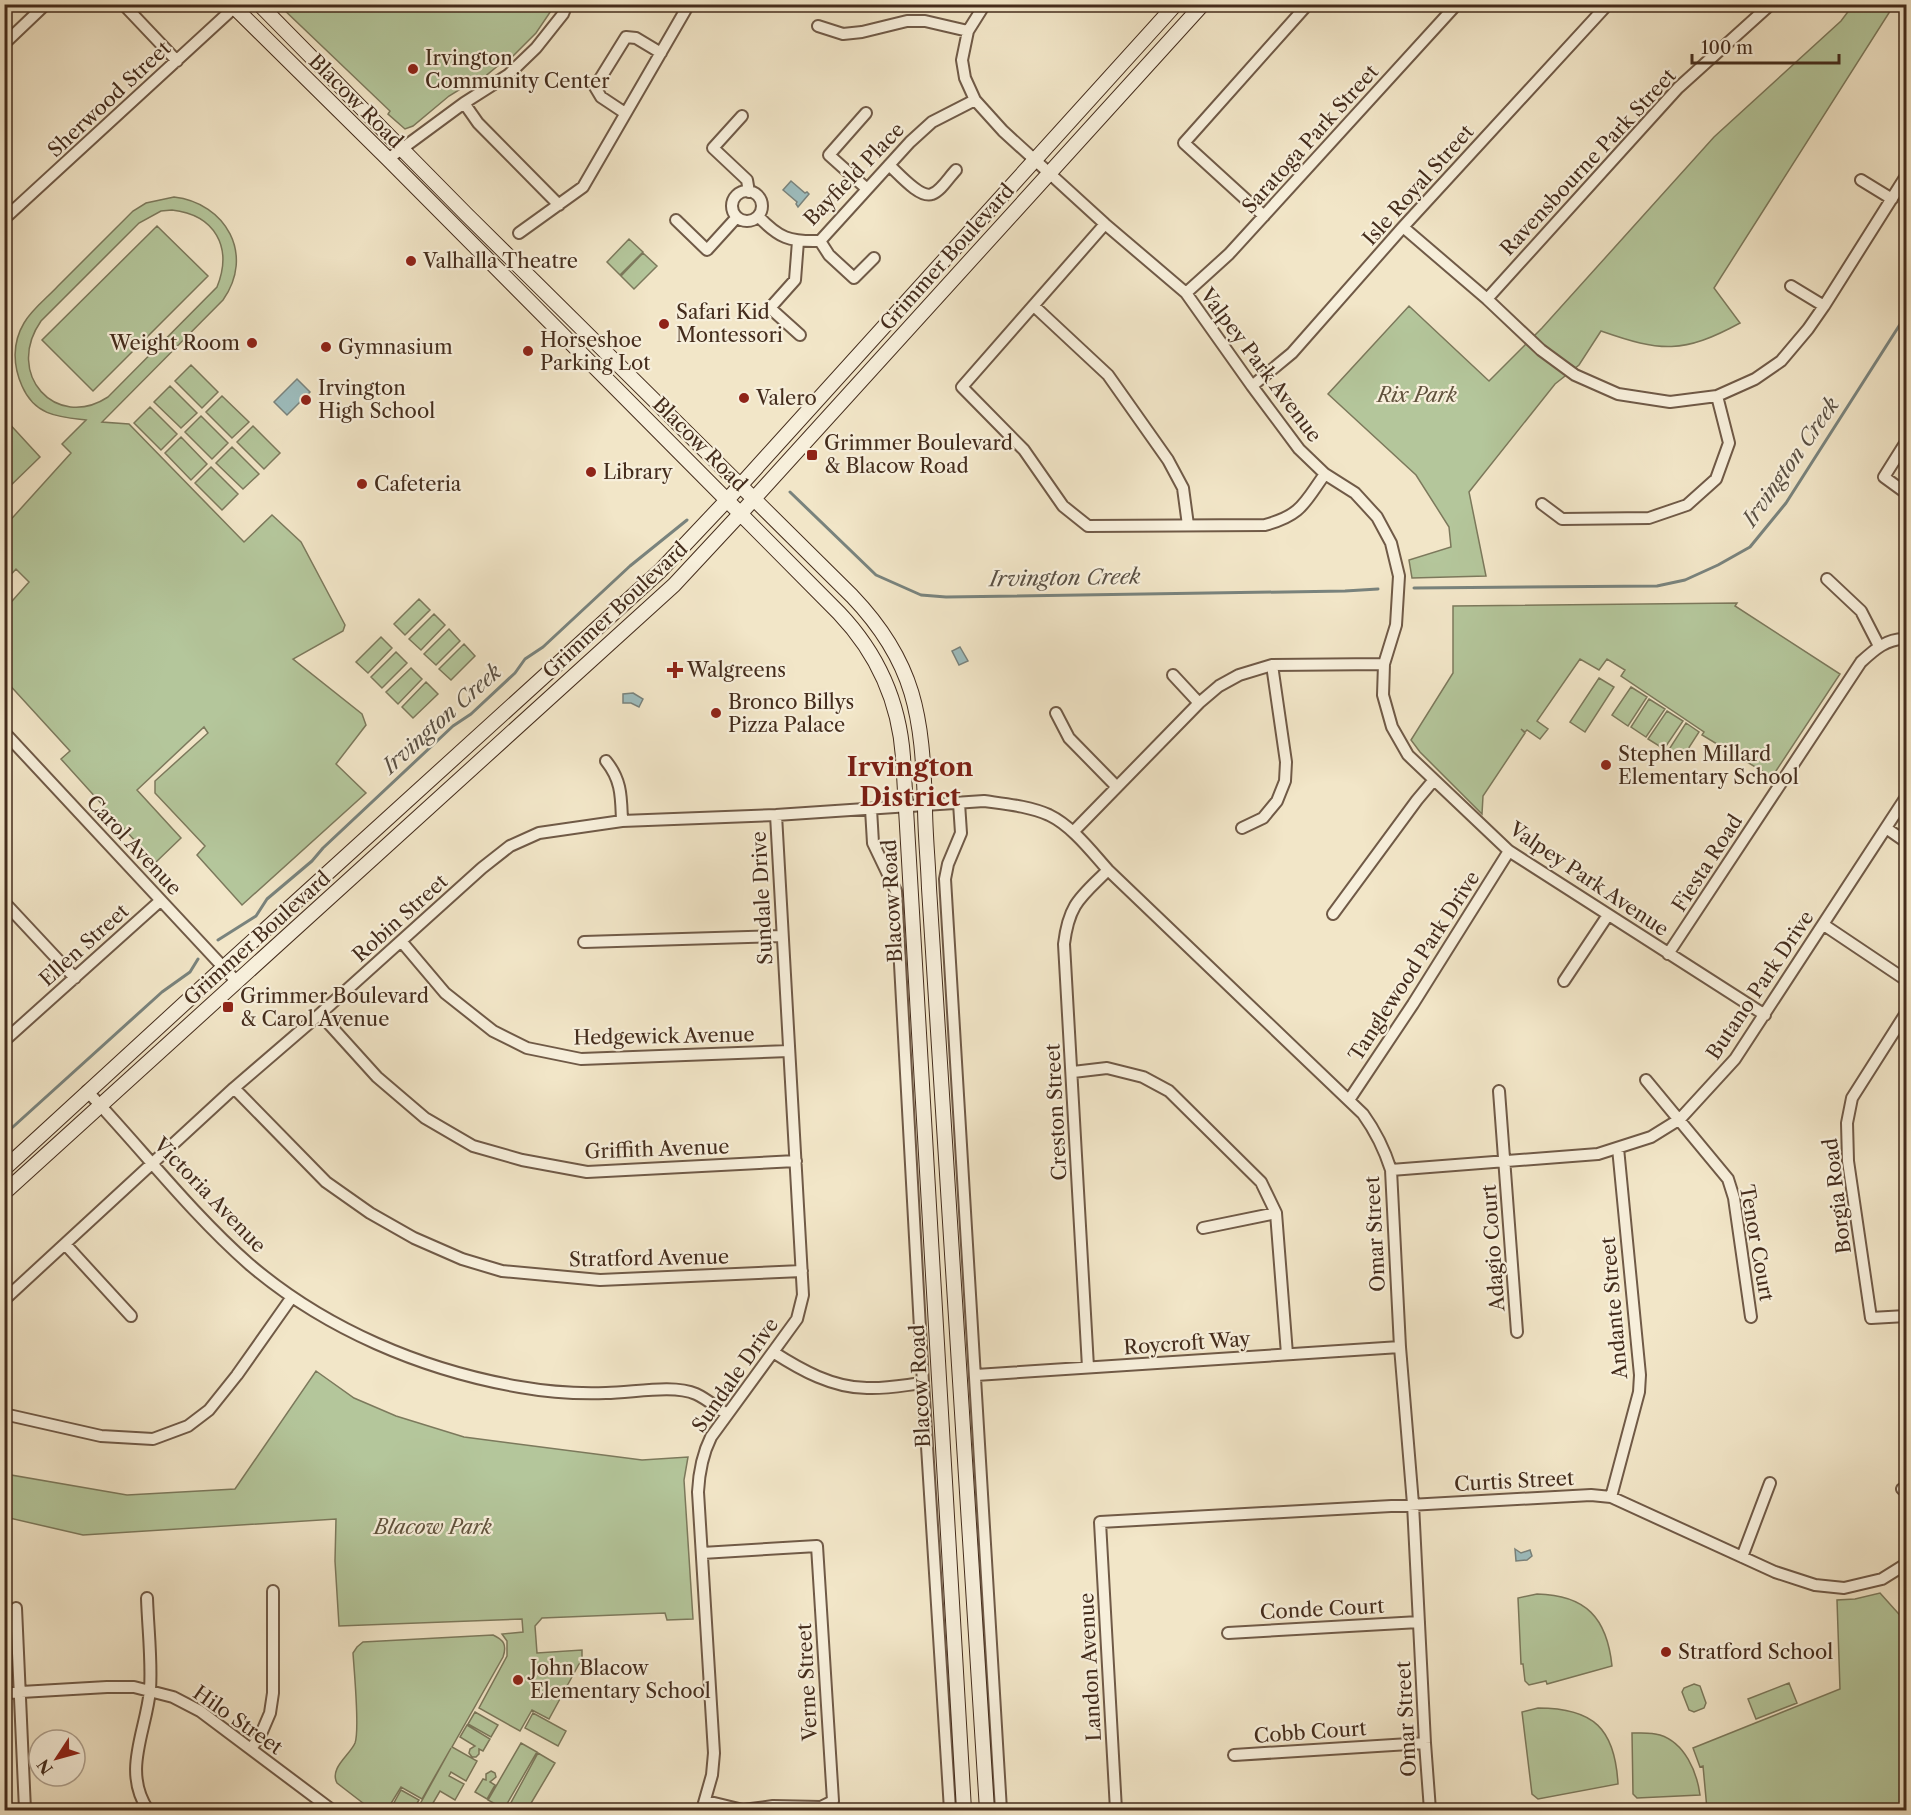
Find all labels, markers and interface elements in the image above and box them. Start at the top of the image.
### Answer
scale bar [1692,27,1839,65]
street label: Sherwood Street [43,36,175,162]
text: 100 m [1701,37,1753,59]
place label: Irvington Community Center [425,46,610,93]
street label: Blacow Road [304,49,408,153]
street label: Saratoga Park Street [1237,60,1383,218]
marker: Irvington Community Center [406,62,420,76]
street label: Ravensbourne Park Street [1495,64,1681,260]
street label: Bayfield Place [799,118,909,230]
street label: Isle Royal Street [1358,120,1478,250]
street label: Grimmer Boulevard [875,179,1019,335]
place label: Valhalla Theatre [422,249,578,273]
marker: Valhalla Theatre [404,254,418,268]
street label: Valpey Park Avenue [1195,282,1327,447]
place label: Safari Kid Montessori [676,300,783,347]
marker: Safari Kid Montessori [657,317,671,331]
place label: Horseshoe Parking Lot [540,328,650,375]
place label: Weight Room [108,331,240,355]
place label: Gymnasium [338,335,453,359]
marker: Weight Room [245,336,259,350]
marker: Gymnasium [319,340,333,354]
marker: Horseshoe Parking Lot [521,344,535,358]
place label: Irvington High School [318,376,435,423]
park label: Rix Park [1375,383,1457,407]
place label: Valero [755,386,817,410]
marker: Valero [737,391,751,405]
street label: Blacow Road [648,392,752,496]
marker: Irvington High School [299,393,313,407]
water label: Irvington Creek [1736,393,1844,532]
place label: Grimmer Boulevard & Blacow Road [824,431,1013,478]
marker: Grimmer Boulevard & Blacow Road [805,448,819,462]
place label: Library [603,460,674,484]
marker: Library [584,465,598,479]
place label: Cafeteria [374,472,462,496]
marker: Cafeteria [355,477,369,491]
street label: Grimmer Boulevard [538,537,692,683]
water label: Irvington Creek [987,564,1141,591]
place label: Walgreens [686,658,786,682]
water label: Irvington Creek [376,659,506,780]
marker: Walgreens [668,663,682,677]
place label: Bronco Billys Pizza Palace [728,690,854,737]
marker: Bronco Billys Pizza Palace [709,706,723,720]
place label: Stephen Millard Elementary School [1618,742,1799,789]
district label: Irvington District [847,751,973,813]
marker: Stephen Millard Elementary School [1599,758,1613,772]
street label: Carol Avenue [82,790,186,900]
street label: Fiesta Road [1667,810,1747,916]
street label: Valpey Park Avenue [1504,816,1673,941]
street label: Sundale Drive [747,830,777,966]
street label: Blacow Road [877,839,907,963]
street label: Grimmer Boulevard [179,866,335,1010]
street label: Tanglewood Park Drive [1344,866,1484,1066]
street label: Robin Street [348,869,452,967]
street label: Ellen Street [35,899,133,991]
street label: Butano Park Drive [1701,906,1819,1064]
place label: Grimmer Boulevard & Carol Avenue [240,984,429,1031]
marker: Grimmer Boulevard & Carol Avenue [221,1000,235,1014]
street label: Hedgewick Avenue [573,1022,755,1050]
street label: Creston Street [1040,1043,1072,1181]
street label: Victoria Avenue [148,1132,271,1258]
street label: Griffith Avenue [584,1134,730,1164]
street label: Borgia Road [1818,1137,1856,1255]
street label: Omar Street [1360,1176,1390,1292]
street label: Tenor Court [1735,1183,1779,1303]
street label: Adagio Court [1477,1184,1509,1313]
street label: Andante Street [1596,1236,1632,1381]
street label: Stratford Avenue [569,1245,729,1271]
street label: Sundale Drive [687,1313,783,1437]
street label: Blacow Road [905,1324,935,1448]
street label: Roycroft Way [1123,1327,1252,1359]
street label: Curtis Street [1453,1466,1575,1496]
park label: Blacow Park [372,1515,493,1539]
street label: Landon Avenue [1074,1592,1106,1742]
street label: Conde Court [1259,1594,1385,1624]
street label: Verne Street [792,1622,822,1743]
place label: Stratford School [1678,1640,1833,1664]
marker: Stratford School [1659,1645,1673,1659]
place label: John Blacow Elementary School [527,1656,711,1703]
street label: Omar Street [1391,1661,1421,1777]
marker: John Blacow Elementary School [511,1673,525,1687]
street label: Hilo Street [189,1681,287,1759]
street label: Cobb Court [1253,1716,1367,1748]
north arrow [27,1728,87,1788]
text: N [33,1755,57,1778]

